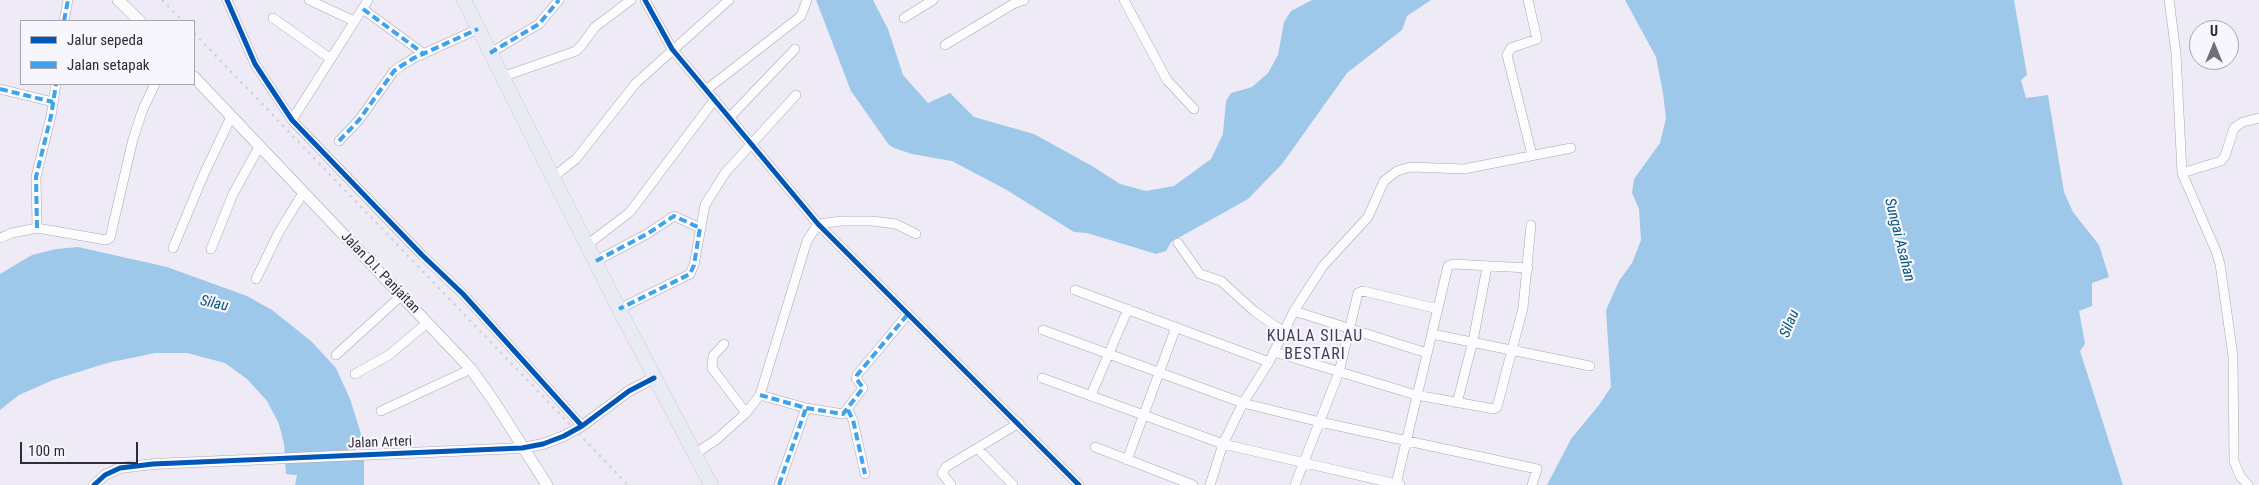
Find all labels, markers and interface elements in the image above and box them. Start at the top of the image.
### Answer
legend [20,20,195,85]
north arrow [2189,20,2239,70]
text: U [2210,23,2218,39]
text: Jalur sepeda [67,31,143,49]
text: Jalan setapak [67,56,150,74]
water label: Sungai Asahan [1880,196,1918,284]
street label: Jalan D.I. Panjaitan [337,229,423,317]
water label: Silau [198,292,230,316]
water label: Silau [1776,308,1804,340]
district label: KUALA SILAU BESTARI [1265,327,1365,365]
scale bar [22,432,140,464]
street label: Jalan Arteri [348,433,412,453]
text: 100 m [28,442,65,460]

